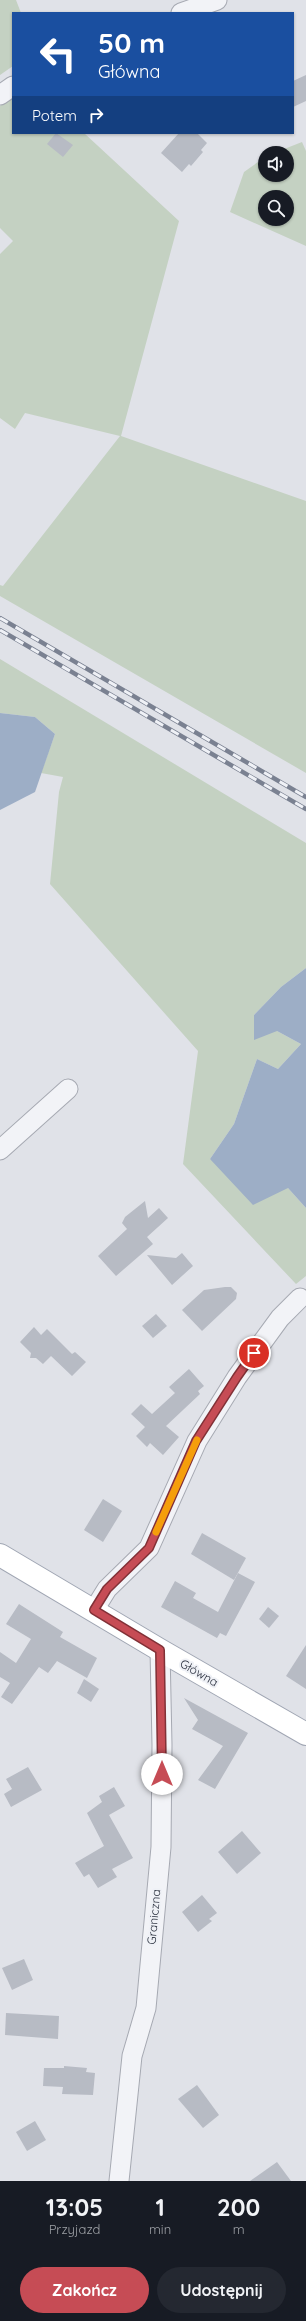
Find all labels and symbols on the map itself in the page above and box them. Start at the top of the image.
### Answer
pin [237,1336,271,1370]
street label: Główna [177,1656,221,1689]
position arrow [141,1753,183,1795]
street label: Graniczna [144,1889,163,1945]

